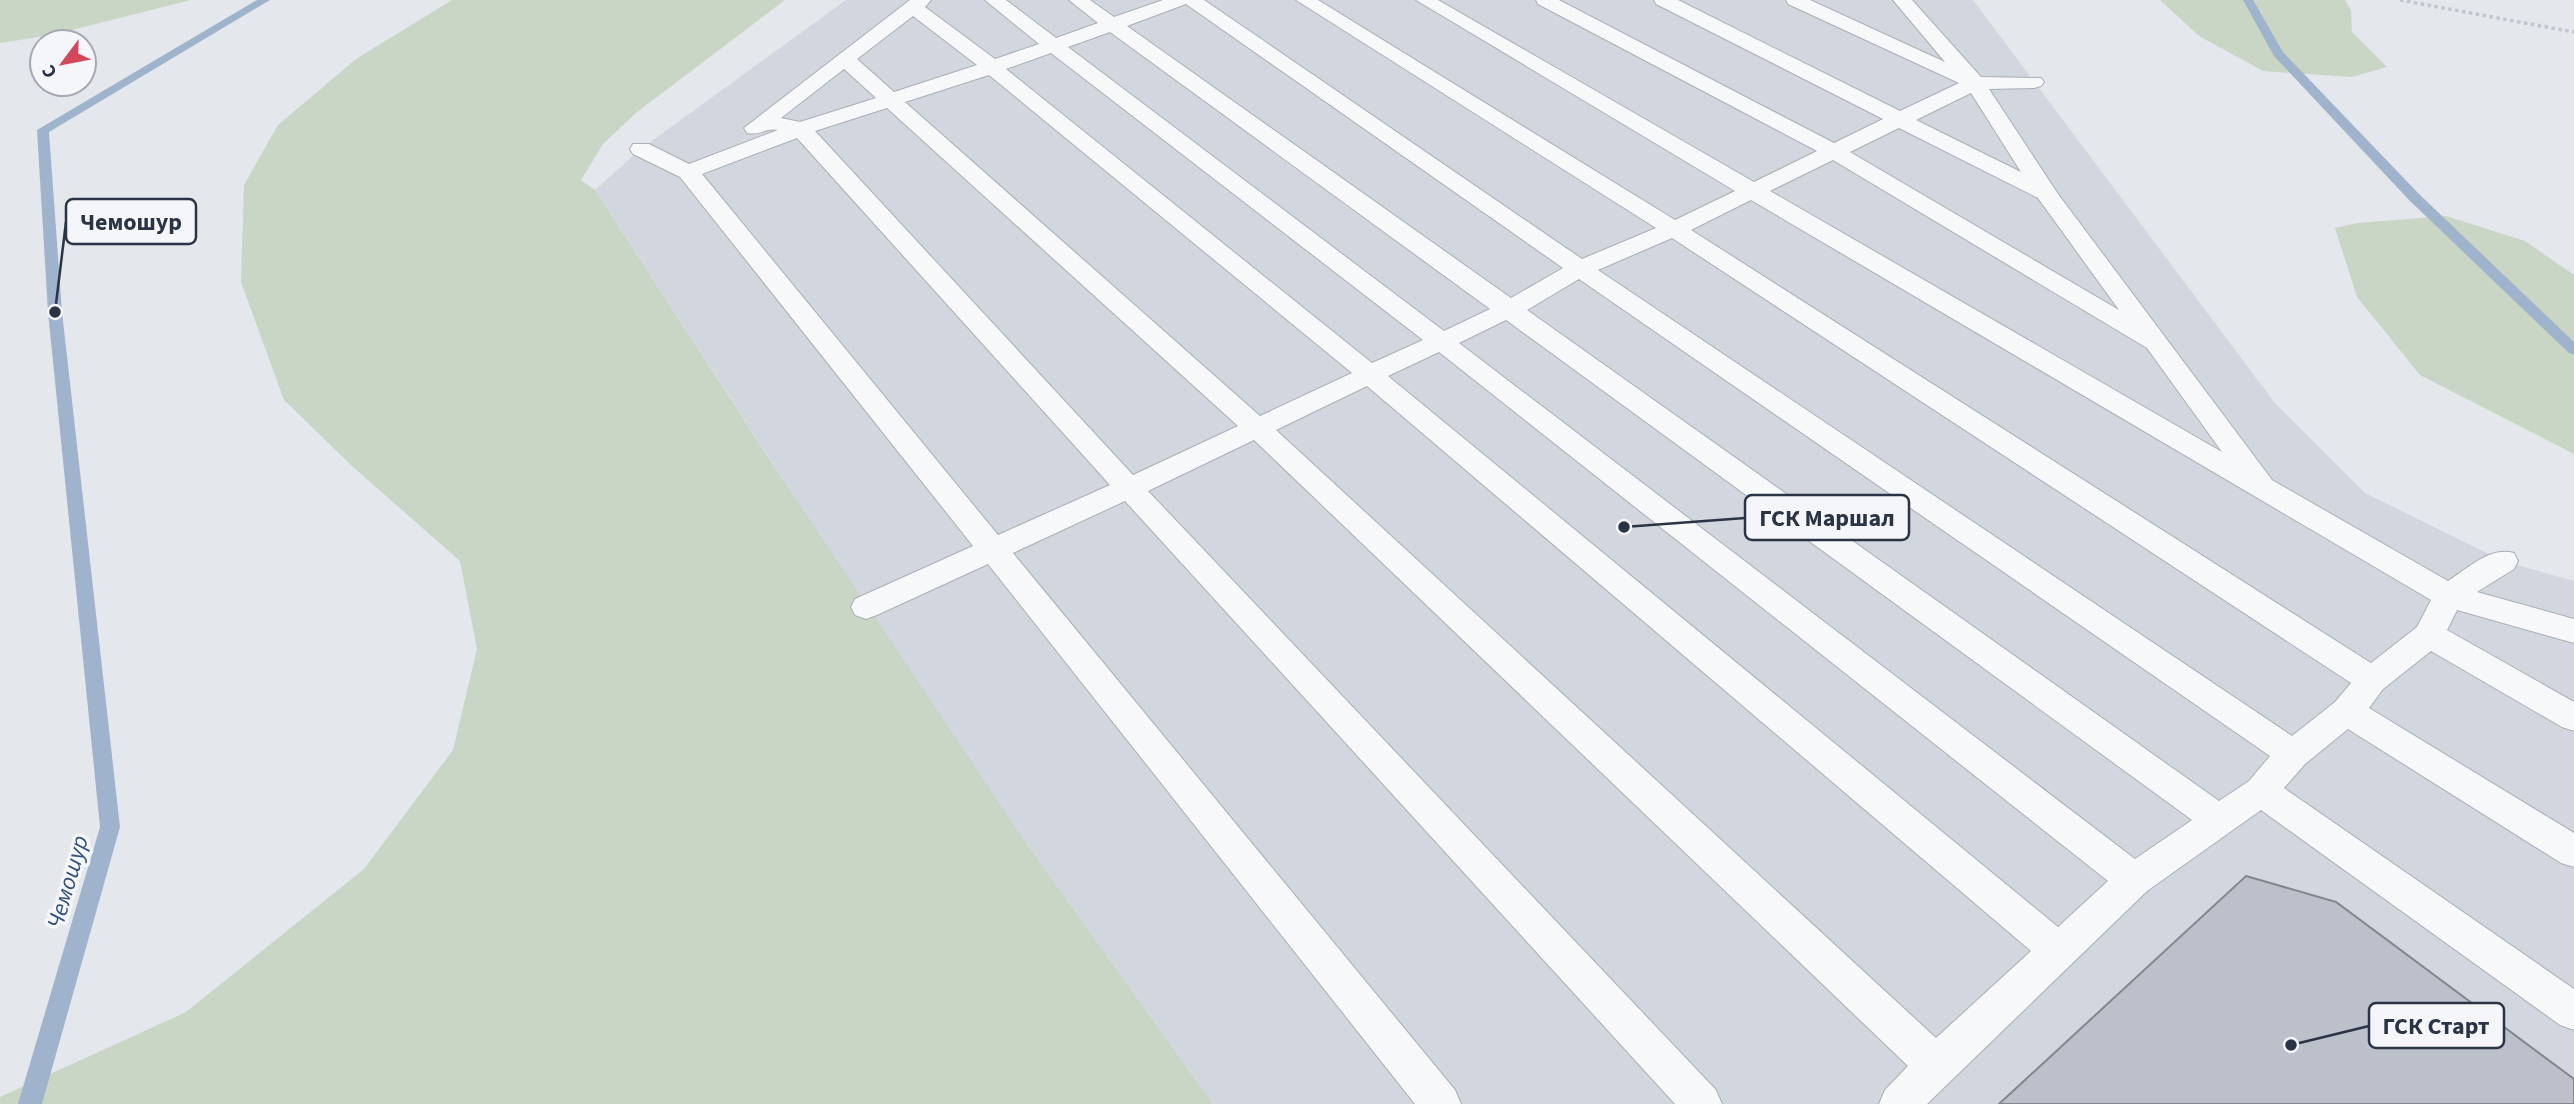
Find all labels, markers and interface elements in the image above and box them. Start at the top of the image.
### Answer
north arrow [28,28,98,98]
text: С [35,59,64,83]
callout: Чемошур [66,199,196,244]
text: Чемошур [80,205,182,240]
callout: ГСК Маршал [1745,495,1909,540]
text: ГСК Маршал [1759,501,1895,536]
water label: Чемошур [38,831,98,933]
callout: ГСК Старт [2369,1003,2504,1048]
text: ГСК Старт [2382,1009,2490,1044]

